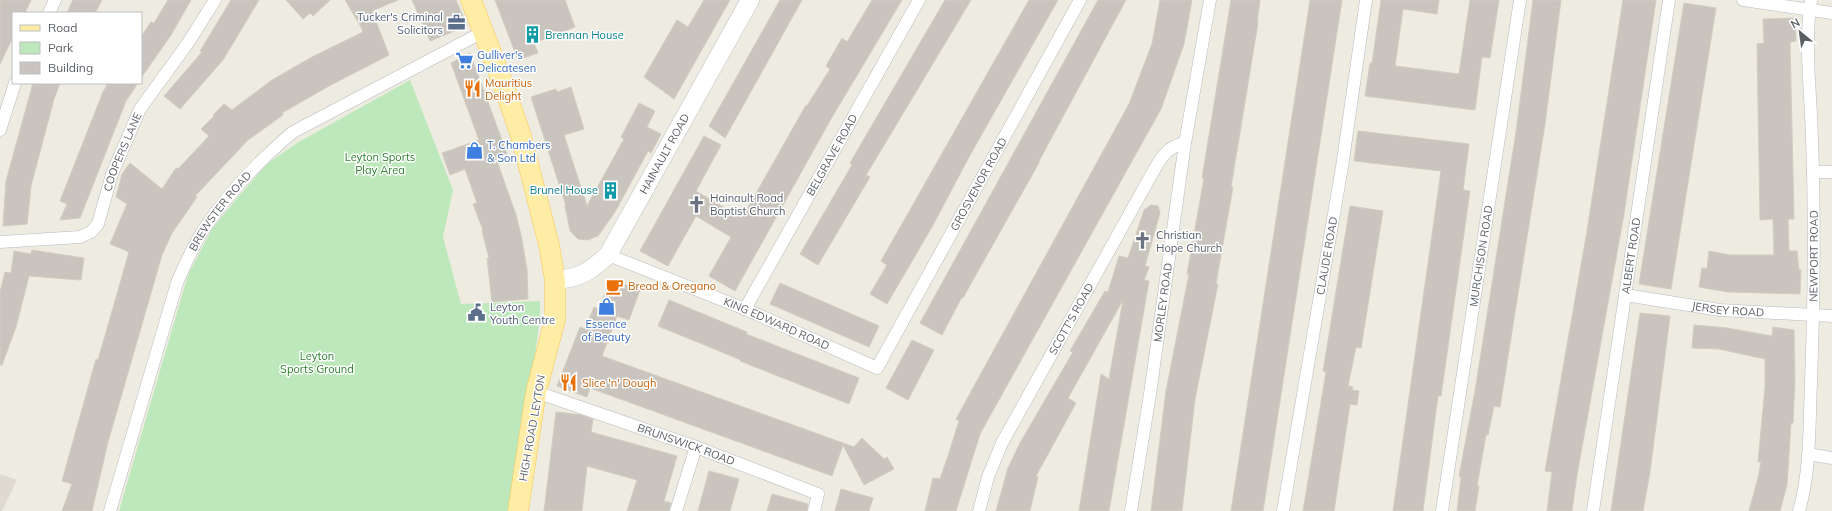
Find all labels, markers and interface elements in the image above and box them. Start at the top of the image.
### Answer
place label: Tucker's Criminal Solicitors [357,10,443,37]
legend [12,12,142,84]
north arrow [1780,12,1820,52]
office icon: Tucker's Criminal Solicitors [446,13,466,33]
text: N [1788,15,1802,31]
text: Road [48,20,77,35]
building icon: Brennan House [522,25,542,45]
place label: Brennan House [545,28,624,42]
text: Park [48,40,74,55]
place label: Gulliver's Delicatesen [477,48,536,75]
supermarket icon: Gulliver's Delicatesen [454,51,474,71]
text: Building [48,60,93,75]
place label: Mauritius Delight [485,76,532,103]
restaurant icon: Mauritius Delight [462,79,482,99]
street label: COOPERS LANE [100,110,145,193]
street label: HAINAULT ROAD [636,111,692,197]
street label: BELGRAVE ROAD [803,111,860,198]
street label: GROSVENOR ROAD [947,135,1010,233]
place label: T. Chambers & Son Ltd [487,138,551,165]
shop icon: T. Chambers & Son Ltd [464,141,484,161]
park label: Leyton Sports Play Area [345,150,415,177]
street label: BREWSTER ROAD [186,168,254,253]
building icon: Brunel House [601,180,621,200]
place label: Brunel House [530,183,598,197]
place label: Hainault Road Baptist Church [710,191,785,218]
church icon: Hainault Road Baptist Church [687,194,707,214]
street label: MURCHISON ROAD [1466,204,1496,308]
street label: NEWPORT ROAD [1806,210,1821,302]
street label: CLAUDE ROAD [1313,216,1340,296]
street label: ALBERT ROAD [1618,217,1644,295]
place label: Christian Hope Church [1156,228,1222,255]
church icon: Christian Hope Church [1133,231,1153,251]
street label: MORLEY ROAD [1150,262,1175,343]
cafe icon: Bread & Oregano [605,276,625,296]
place label: Bread & Oregano [628,279,716,293]
street label: SCOTT'S ROAD [1046,281,1097,357]
street label: KING EDWARD ROAD [722,294,832,353]
shop icon: Essence of Beauty [596,296,616,316]
street label: JERSEY ROAD [1691,299,1765,319]
place label: Leyton Youth Centre [489,300,555,327]
public building icon: Leyton Youth Centre [467,303,487,323]
place label: Essence of Beauty [582,317,631,344]
park label: Leyton Sports Ground [280,349,354,376]
restaurant icon: Slice 'n' Dough [559,373,579,393]
street label: HIGH ROAD LEYTON [516,374,548,482]
place label: Slice 'n' Dough [582,376,656,390]
street label: BRUNSWICK ROAD [635,420,737,468]

